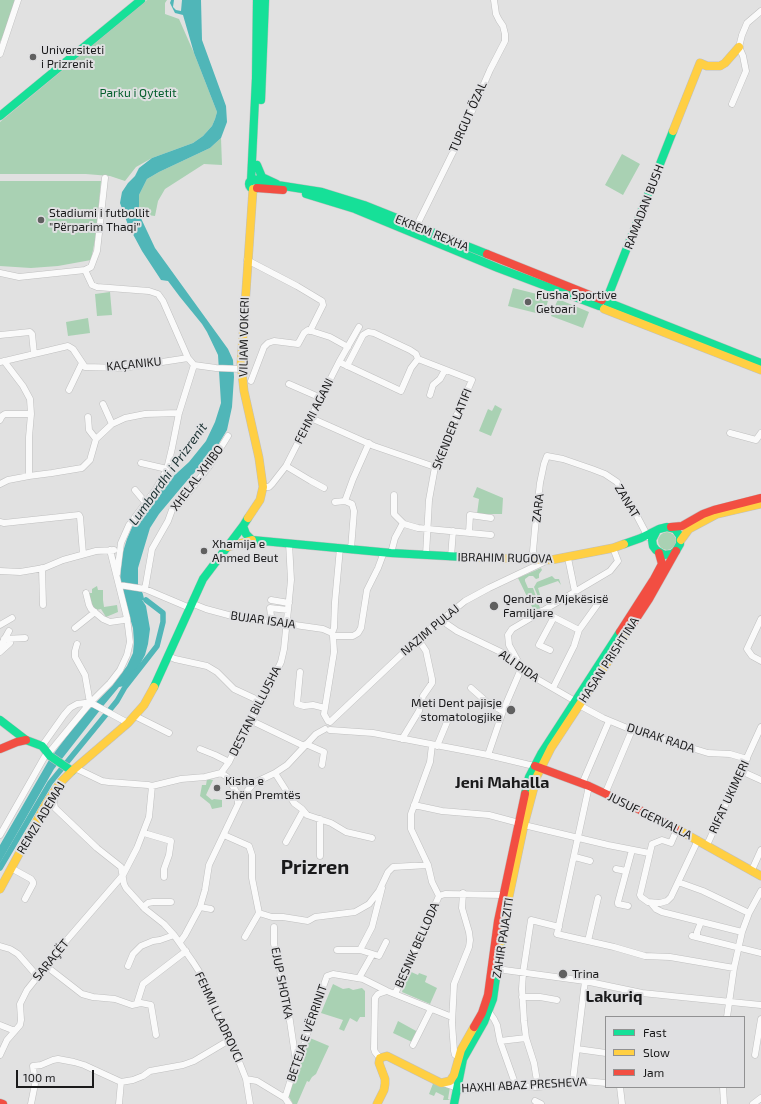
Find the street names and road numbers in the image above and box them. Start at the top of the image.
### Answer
street label: TURGUT ÖZAL [446,79,490,155]
street label: RAMADAN BUSH [621,163,667,251]
street label: EKREM REXHA [393,212,471,254]
street label: VILIAM VOKERI [236,297,252,377]
street label: KAÇANIKU [106,354,162,374]
street label: FEHMI AGANI [291,376,337,446]
street label: SKENDER LATIFI [429,386,475,472]
street label: XHELAL XHIBO [168,442,226,514]
street label: ZANAT [611,482,643,520]
street label: ZARA [529,493,547,523]
street label: IBRAHIM RUGOVA [457,550,553,566]
street label: NAZIM PULAJ [398,601,462,659]
street label: BUJAR ISAJA [229,608,297,632]
street label: HASAN PRISHTINA [576,614,642,706]
street label: ALI DIDA [496,647,542,685]
street label: DESTAN BILLUSHA [226,664,284,758]
street label: DURAK RADA [625,720,697,756]
street label: RIFAT UKIMERI [706,758,752,836]
street label: REMZI ADEMAJ [14,779,68,857]
street label: JUSUF GERVALLA [606,789,694,843]
street label: ZAHIR PAJAZITI [490,897,516,979]
street label: BESNIK BELLODA [392,900,442,990]
street label: SARAÇËT [30,936,72,984]
street label: EJUP SHOTKA [268,946,296,1020]
street label: FEHMI LLADROVCI [192,970,246,1064]
street label: BETEJA E VËRRINIT [284,982,330,1084]
street label: HAXHI ABAZ PRESHEVA [461,1075,587,1095]

